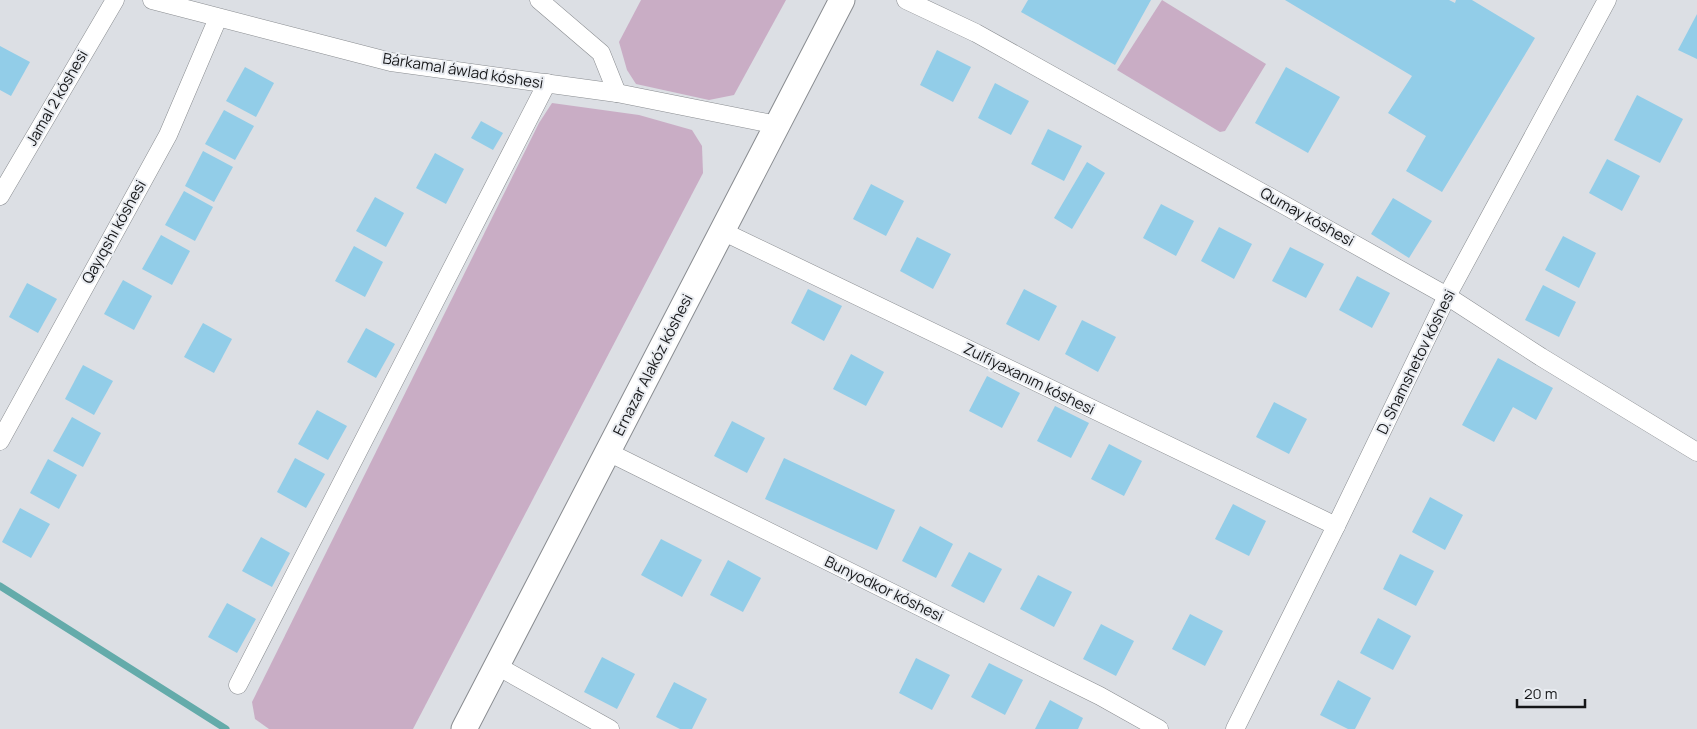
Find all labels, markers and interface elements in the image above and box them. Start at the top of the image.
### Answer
street label: Jamal 2 kóshesi [21,46,93,150]
street label: Bárkamal áwlad kóshesi [381,47,545,94]
street label: Qayıqshı kóshesi [76,176,151,287]
street label: Qumay kóshesi [1257,182,1358,251]
street label: D. Shamshetov kóshesi [1371,286,1460,438]
street label: Ernazar Alakóz kóshesi [608,290,697,439]
street label: Zulfiyaxanım kóshesi [960,338,1098,419]
street label: Bunyodkor kóshesi [821,551,947,626]
scale bar [1517,676,1584,708]
text: 20 m [1524,683,1557,704]

